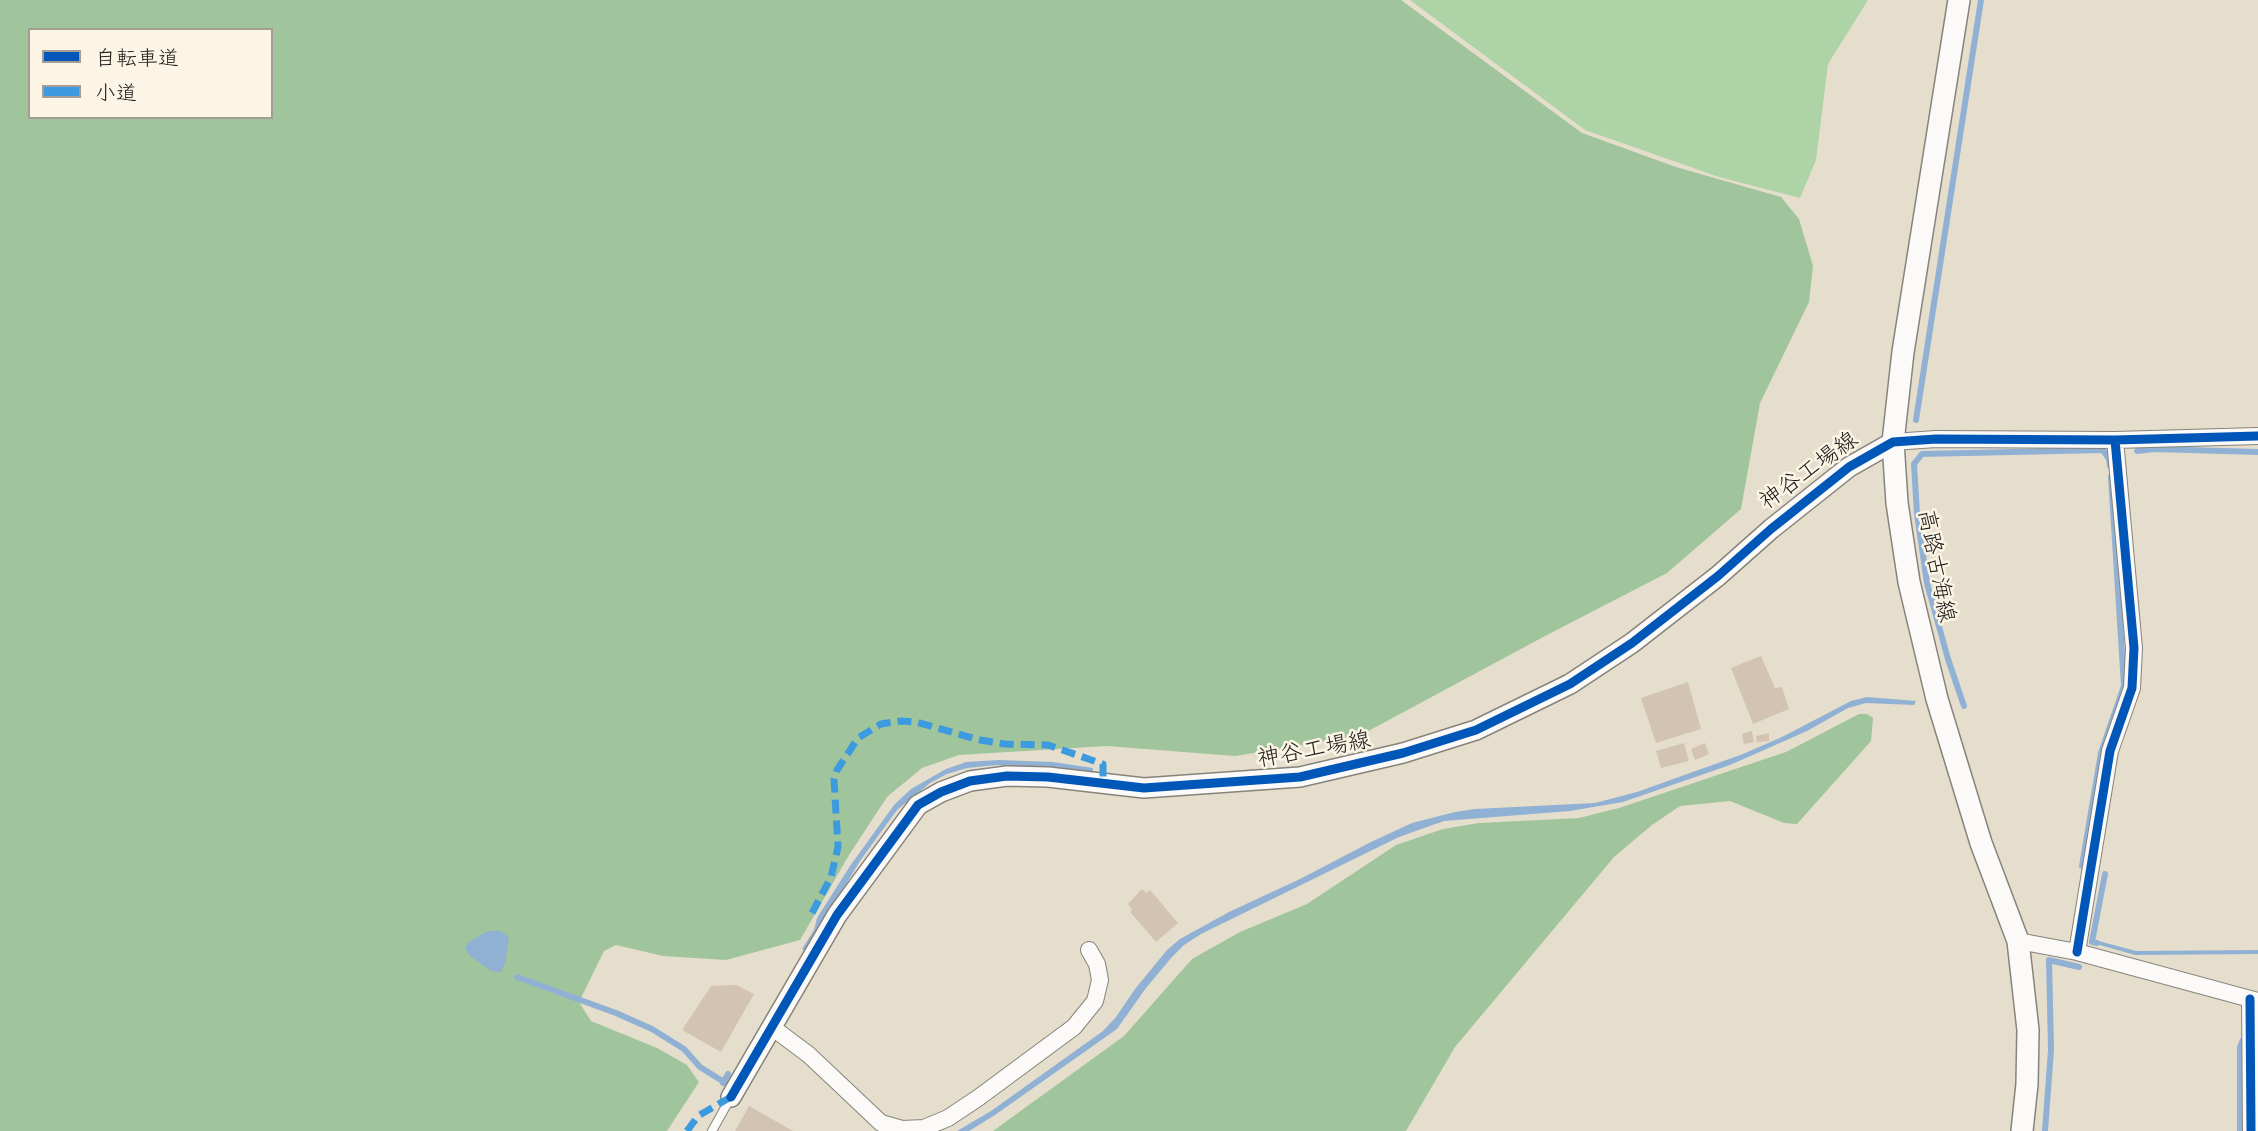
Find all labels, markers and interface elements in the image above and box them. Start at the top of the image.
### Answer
legend [28,28,273,119]
text: 自転車道 [95,43,179,72]
text: 小道 [95,78,137,107]
street label: 神谷工場線 [1754,426,1864,516]
street label: 高路古海線 [1911,507,1961,625]
street label: 神谷工場線 [1255,726,1373,774]

